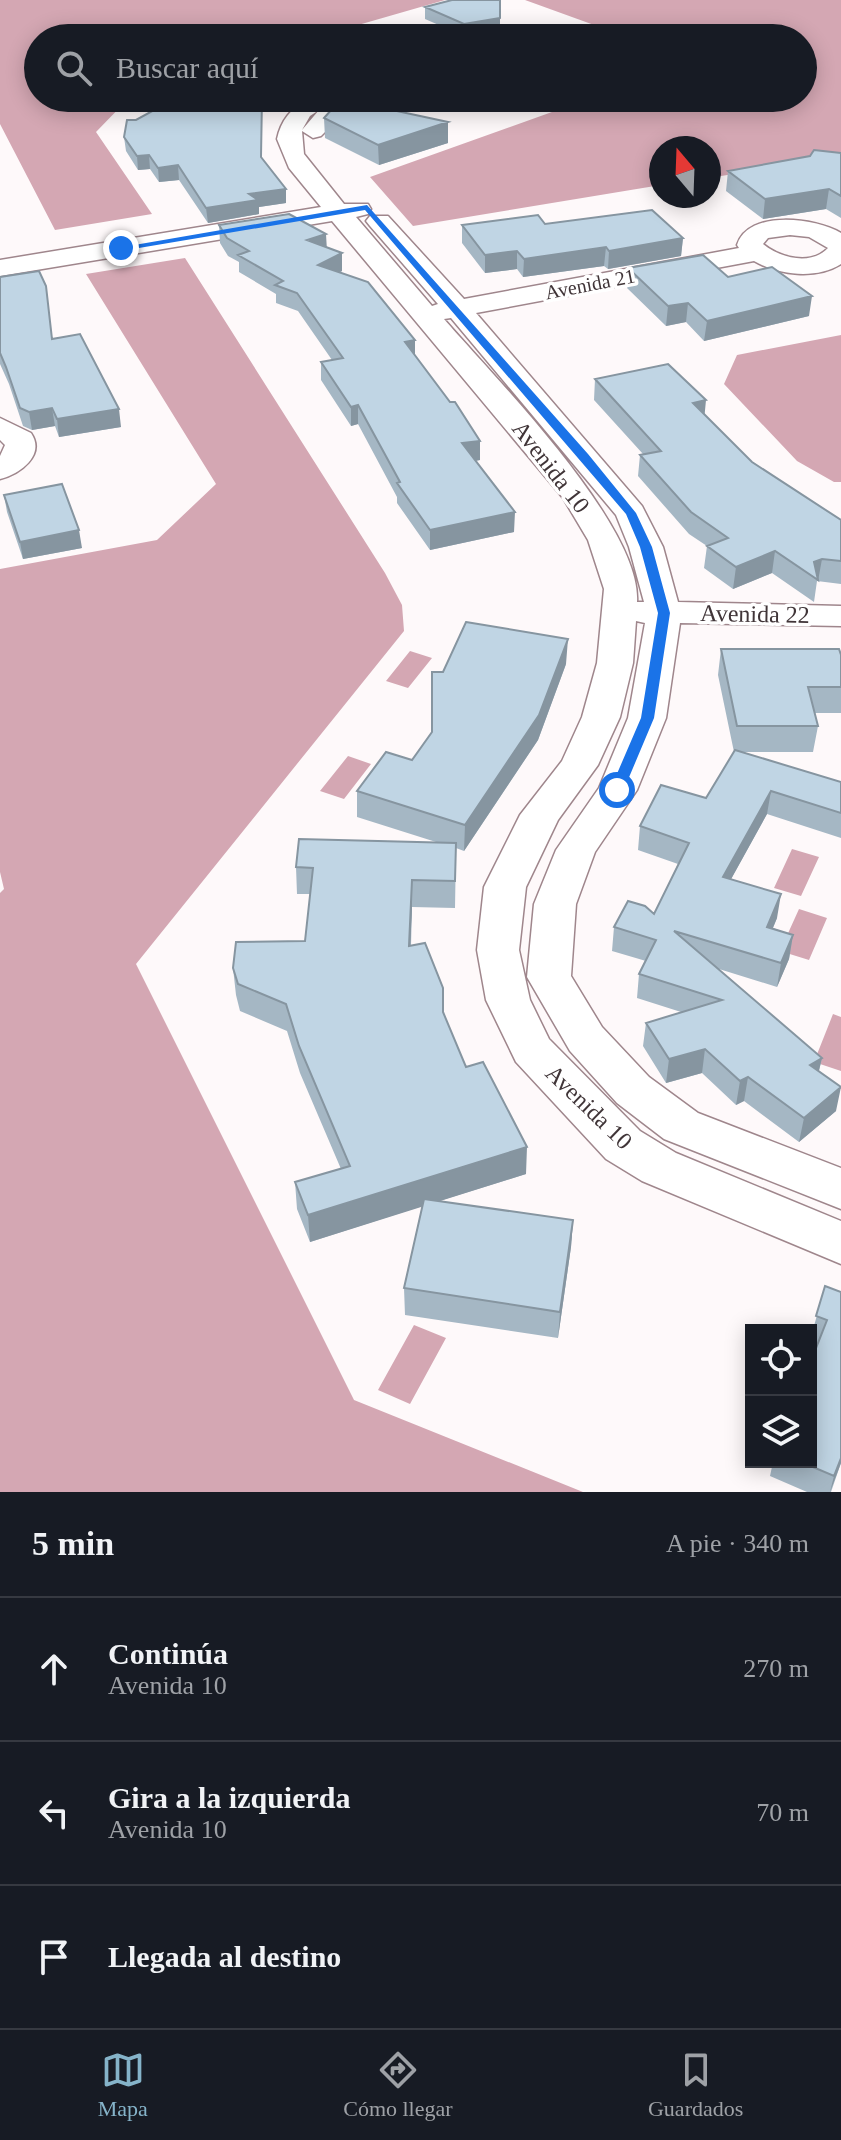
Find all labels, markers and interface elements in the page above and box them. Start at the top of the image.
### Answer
search box [24,24,817,112]
icon: search [52,46,96,90]
text: Buscar aquí [116,51,258,84]
north arrow [649,136,721,208]
route end [103,230,139,266]
street label: Avenida 21 [543,264,637,304]
street label: Avenida 10 [507,416,595,518]
street label: Avenida 22 [700,600,810,628]
route start [599,772,635,808]
street label: Avenida 10 [541,1060,637,1154]
map controls [745,1324,817,1468]
button: locate [745,1324,817,1396]
button: layers [745,1396,817,1468]
text: 5 min [32,1525,114,1562]
text: A pie · 340 m [666,1529,809,1558]
text: Continúa [108,1637,228,1670]
icon: ahead [32,1647,76,1691]
text: 270 m [743,1654,809,1683]
text: Avenida 10 [108,1671,227,1700]
text: Gira a la izquierda [108,1781,351,1814]
icon: left [32,1791,76,1835]
text: 70 m [756,1798,809,1827]
text: Avenida 10 [108,1815,227,1844]
icon: arrive [32,1935,76,1979]
text: Llegada al destino [108,1940,341,1973]
tab: Mapa [98,2048,148,2122]
tab: Cómo llegar [343,2048,453,2122]
tab: Guardados [648,2048,743,2122]

